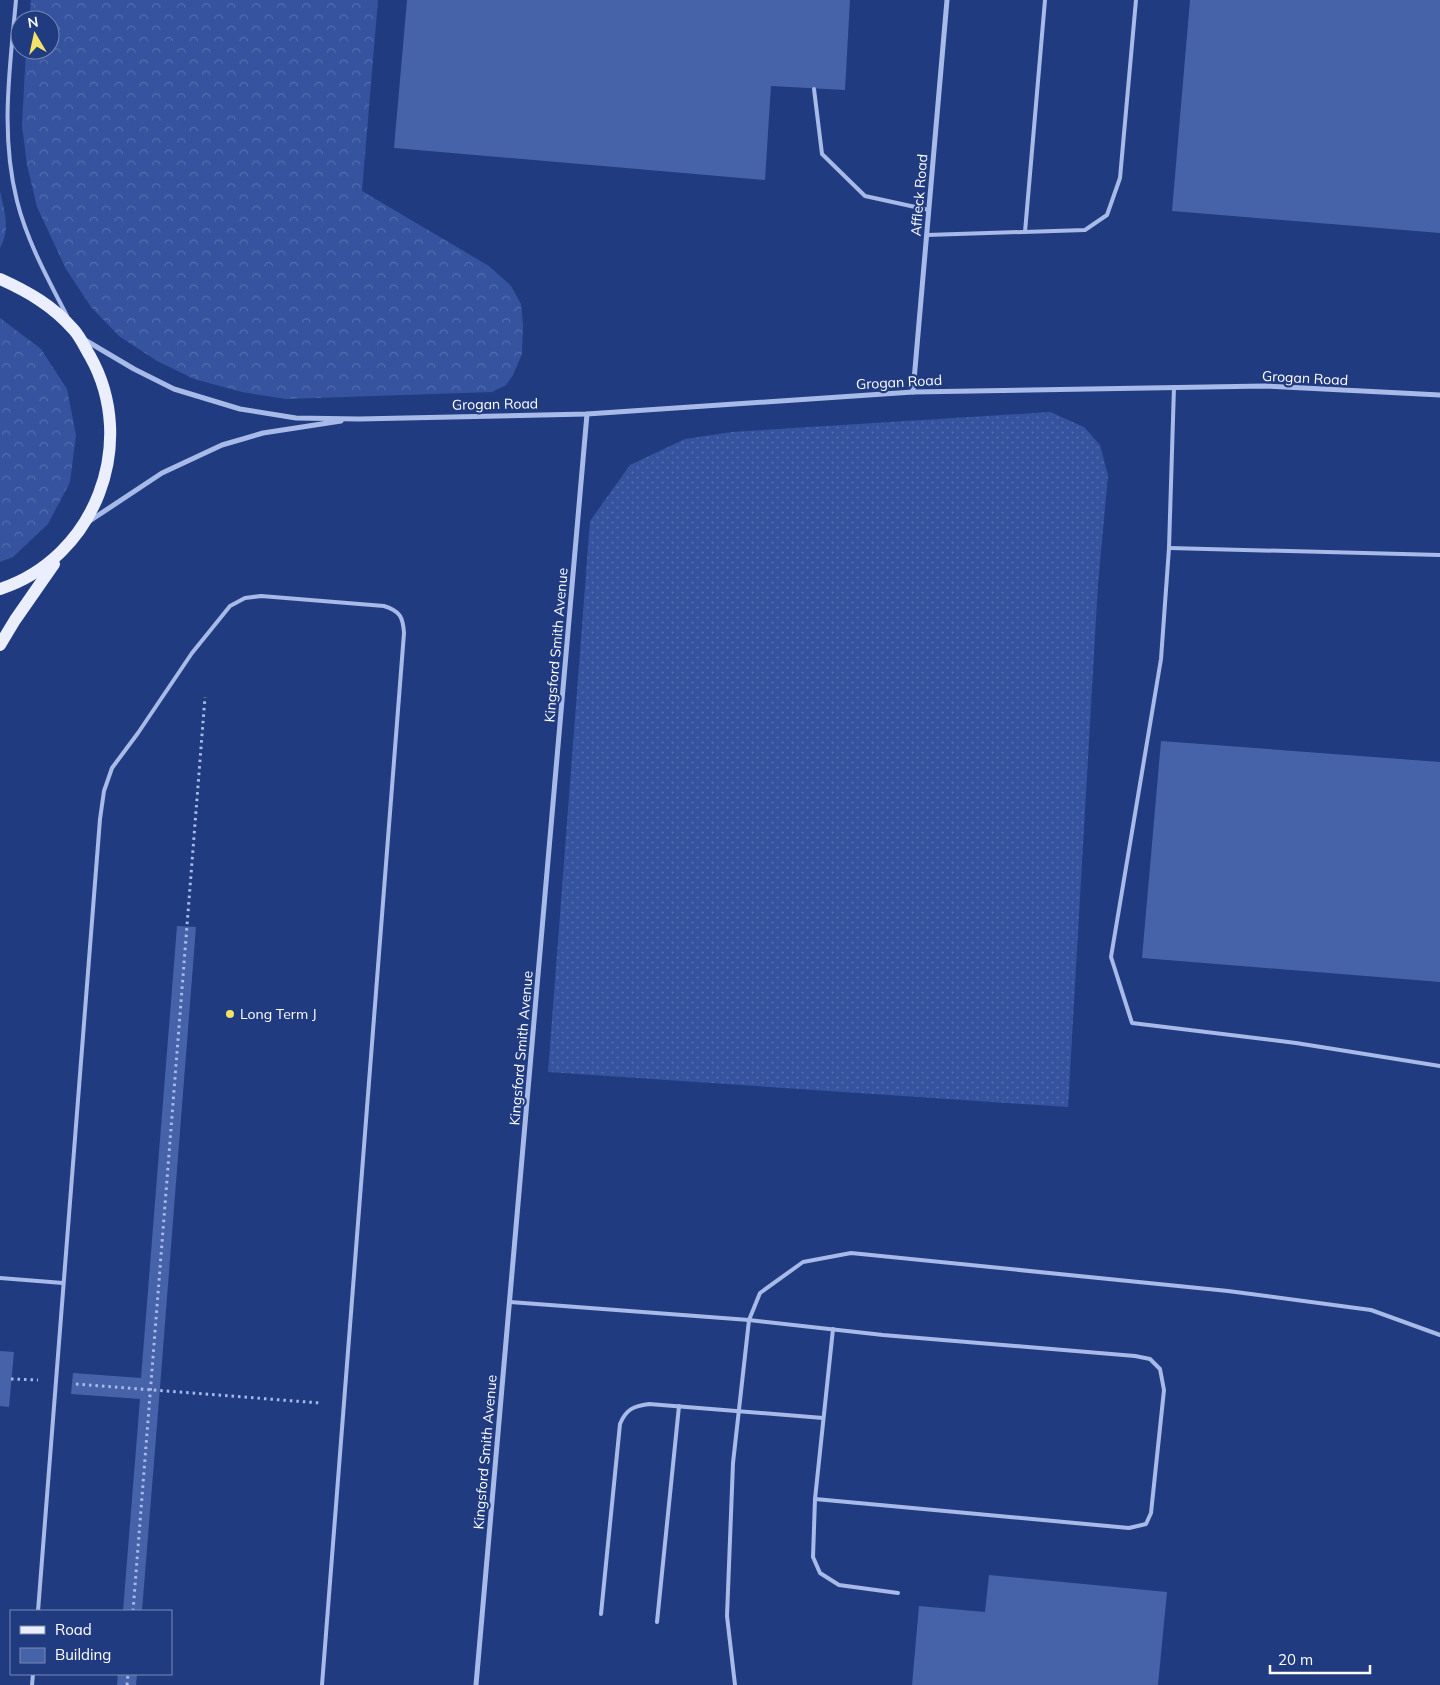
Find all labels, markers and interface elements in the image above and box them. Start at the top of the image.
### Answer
north arrow [10,10,60,60]
text: N [26,12,40,32]
street label: Affleck Road [906,153,932,237]
street label: Grogan Road [1261,367,1349,389]
street label: Grogan Road [855,371,943,393]
street label: Grogan Road [452,394,538,414]
street label: Kingsford Smith Avenue [540,567,572,723]
street label: Kingsford Smith Avenue [505,970,537,1126]
place label: Long Term J [240,1005,317,1023]
marker: Long Term J [224,1008,236,1020]
street label: Kingsford Smith Avenue [469,1374,501,1530]
legend [10,1610,172,1675]
text: Road [55,1620,92,1639]
scale bar [1270,1642,1370,1674]
text: Building [55,1645,111,1664]
text: 20 m [1278,1650,1313,1669]

